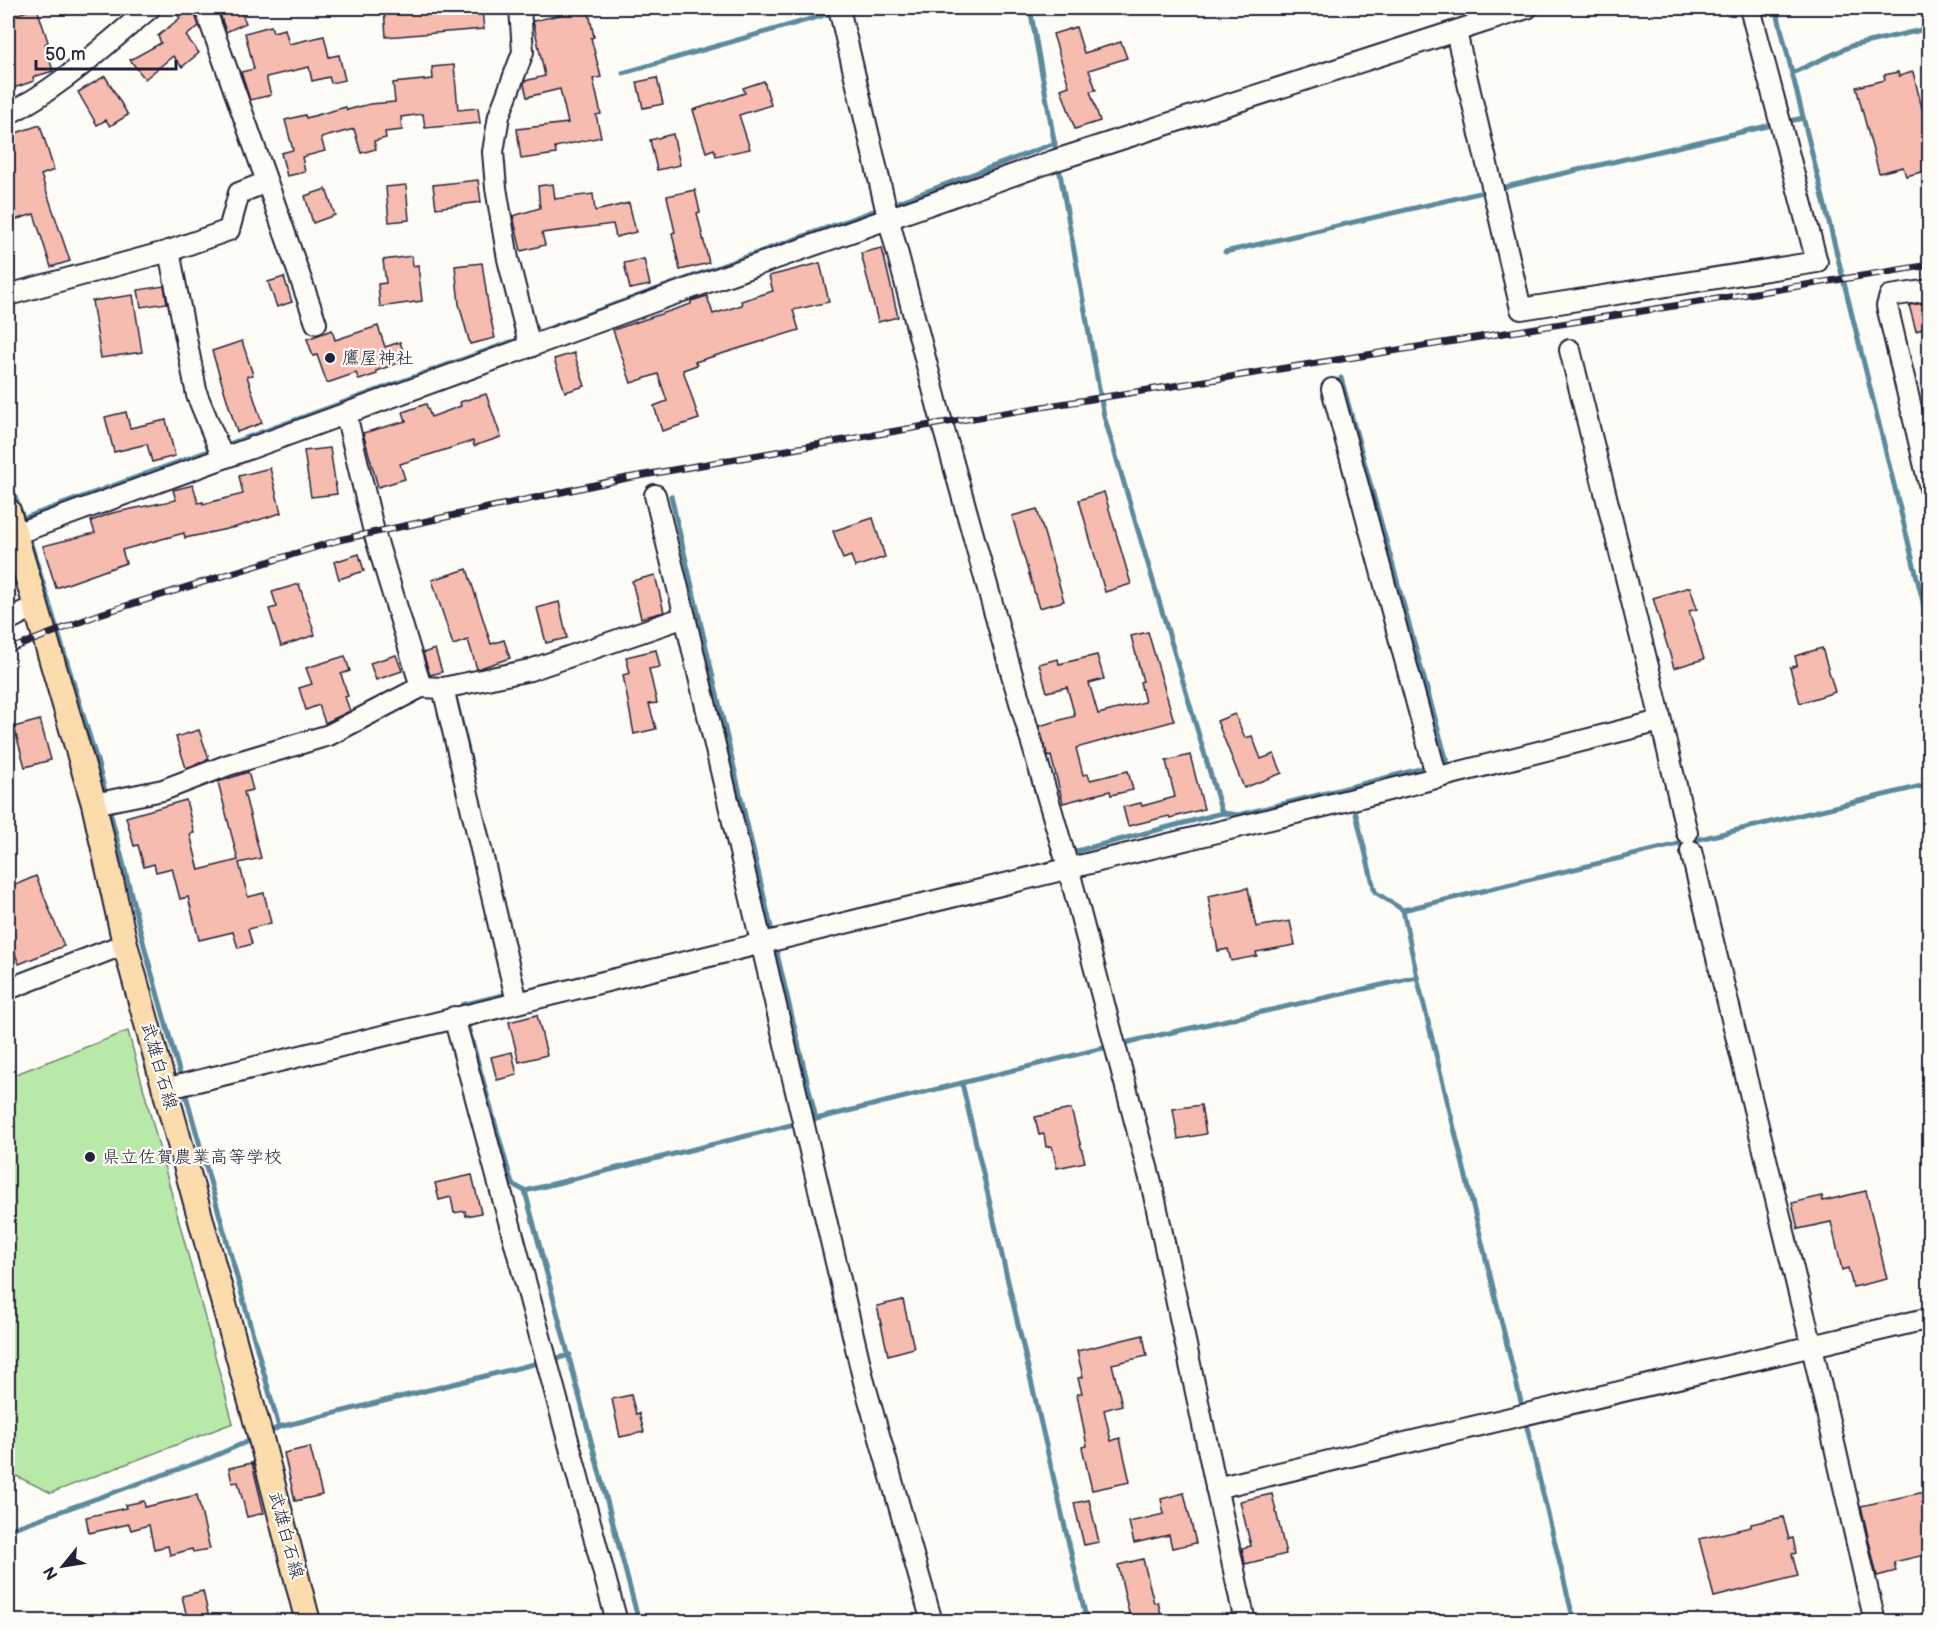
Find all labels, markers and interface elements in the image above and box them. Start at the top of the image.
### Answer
scale bar [36,33,176,71]
text: 50 m [45,44,86,65]
place label: 鷹屋神社 [342,348,414,369]
marker: 鷹屋神社 [323,351,337,365]
street label: 武雄白石線 [137,1020,181,1112]
place label: 県立佐賀農業高等学校 [102,1147,282,1168]
marker: 県立佐賀農業高等学校 [83,1150,97,1164]
street label: 武雄白石線 [264,1489,308,1581]
north arrow [33,1536,93,1596]
text: N [40,1563,63,1583]

